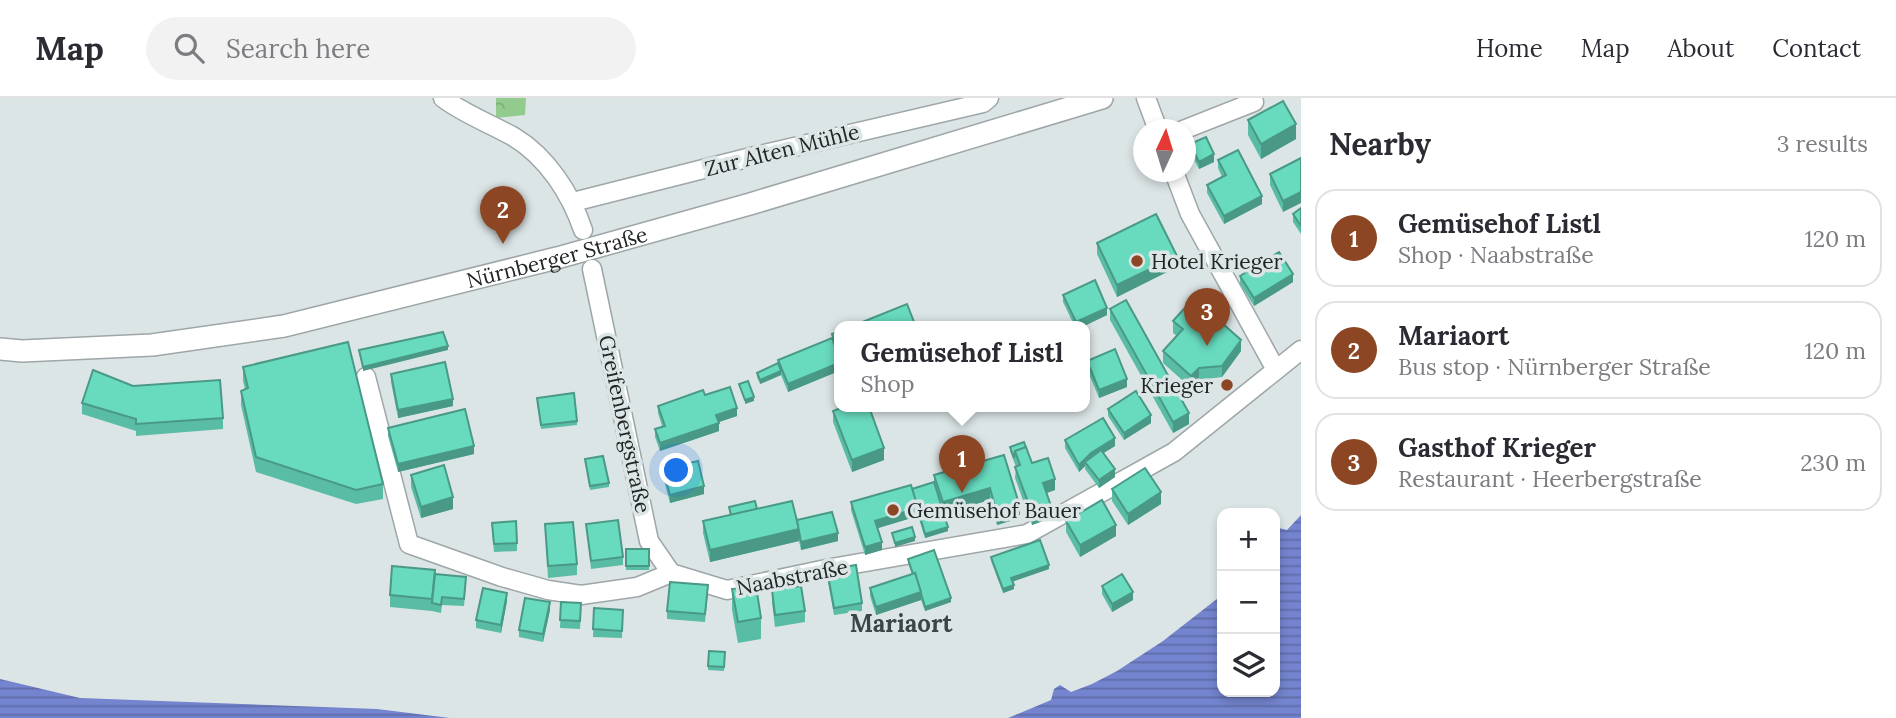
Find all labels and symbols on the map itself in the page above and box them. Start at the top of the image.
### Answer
street label: Zur Alten Mühle [702,118,862,182]
north arrow [1133,119,1196,182]
pin: 2 [480,186,526,244]
street label: Nürnberger Straße [464,220,650,294]
place label: Hotel Krieger [1151,248,1283,275]
marker: Hotel Krieger [1129,253,1145,269]
pin: 3 [1184,288,1230,346]
street label: Greifenbergstraße [593,333,657,515]
place label: Krieger [1140,372,1213,399]
marker: Krieger [1219,377,1235,393]
pin: 1 [939,435,985,493]
your location [659,453,693,487]
place label: Gemüsehof Bauer [907,497,1081,524]
marker: Gemüsehof Bauer [885,502,901,518]
street label: Naabstraße [734,553,850,601]
district label: Mariaort [850,608,953,639]

